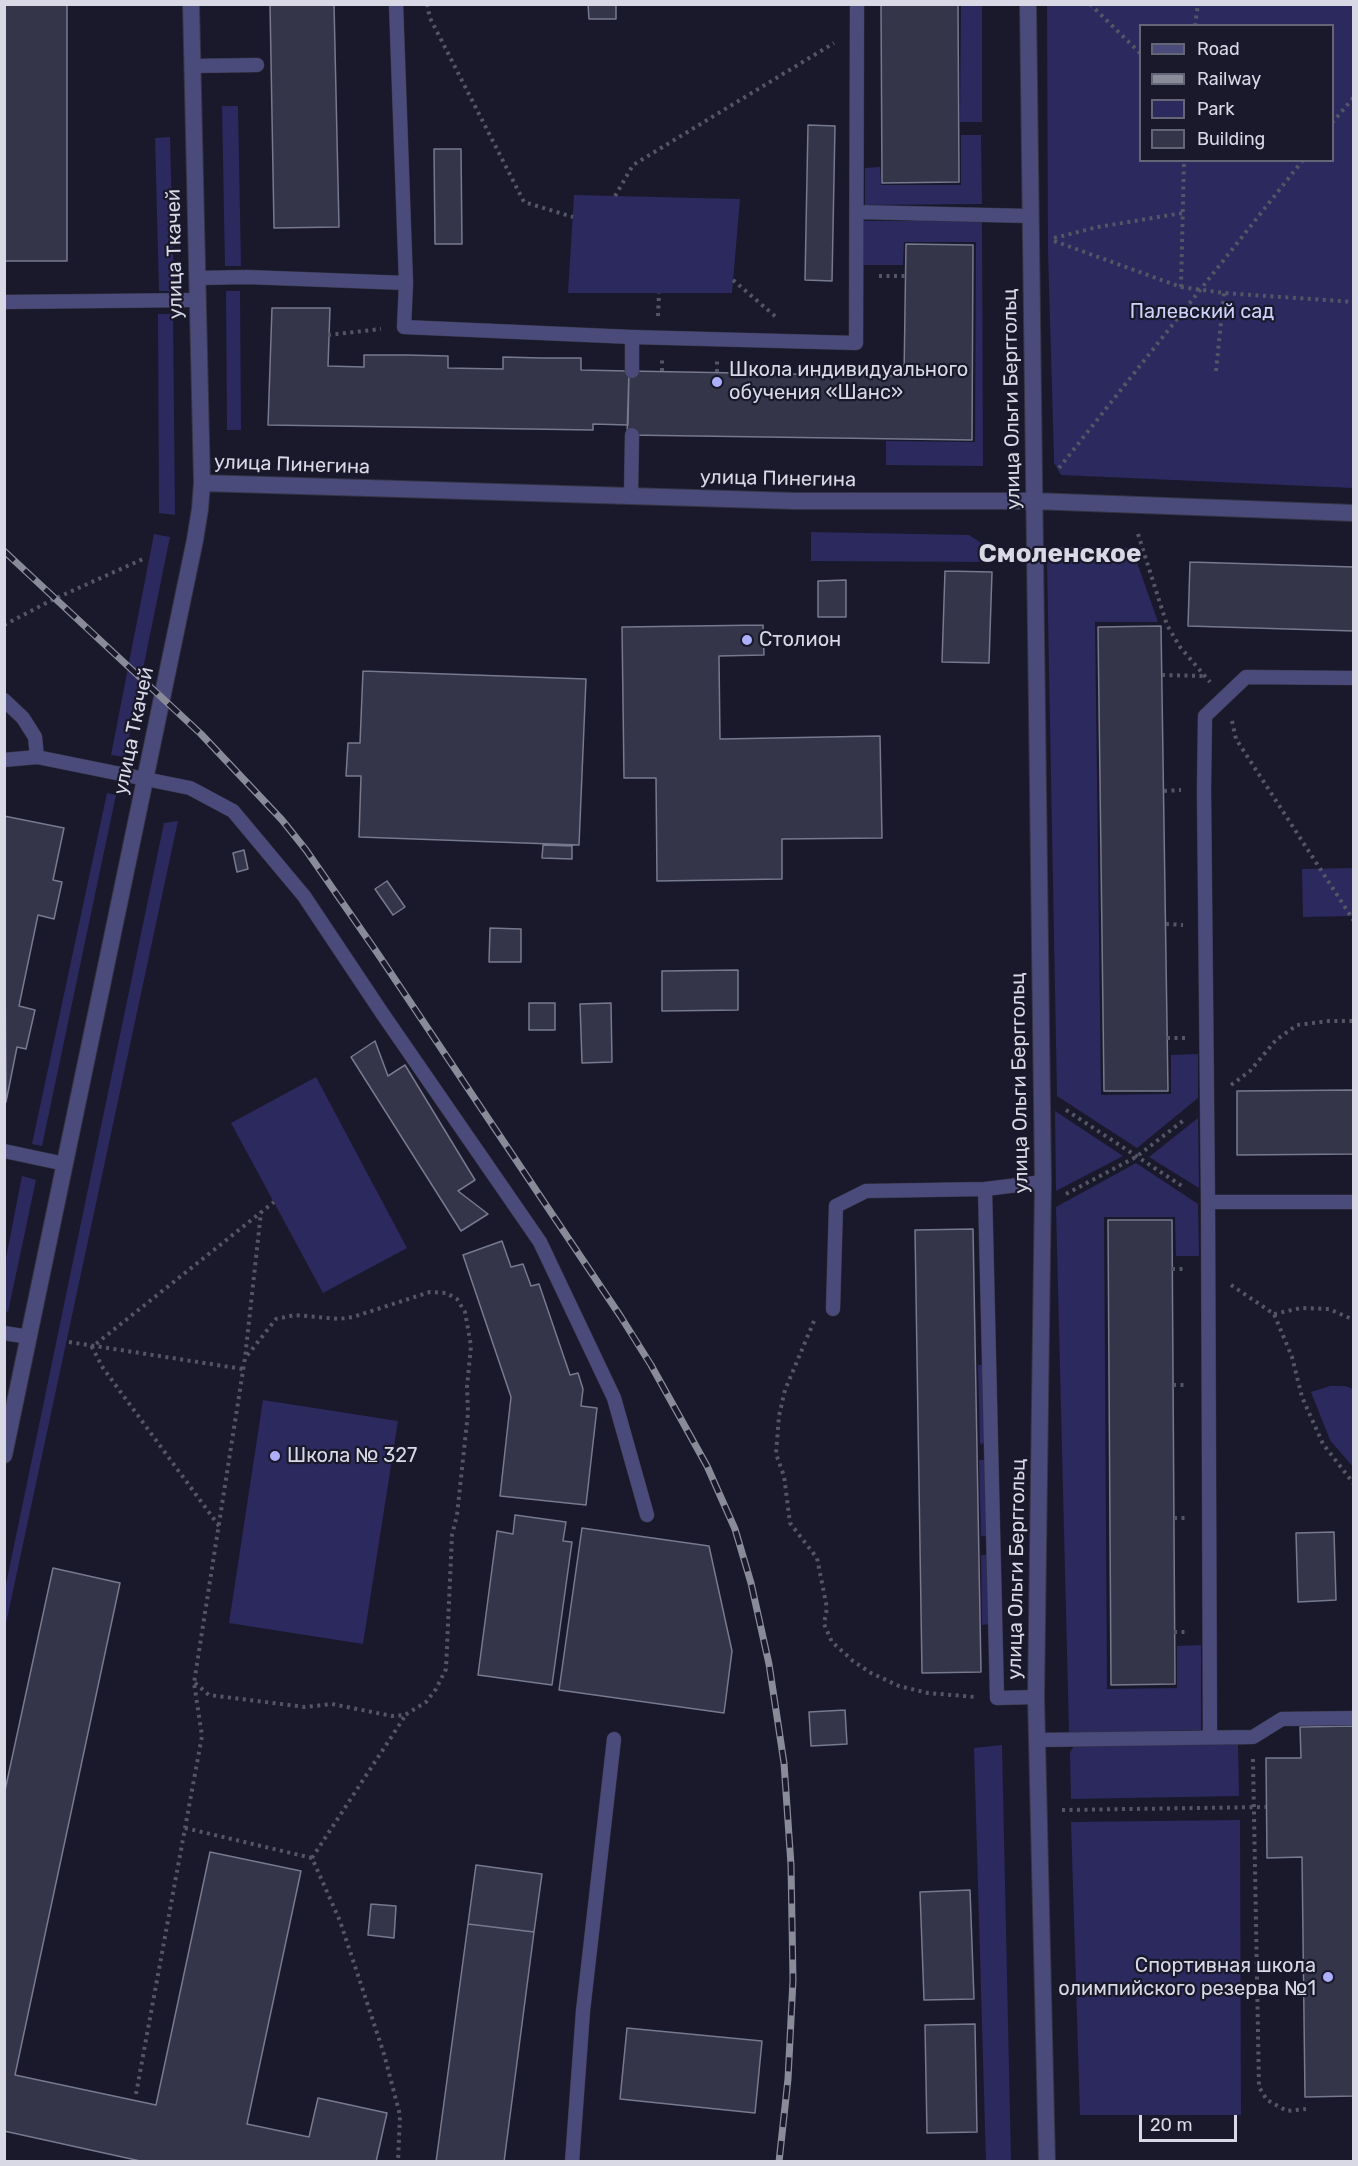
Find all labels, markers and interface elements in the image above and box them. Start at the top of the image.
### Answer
legend [1139,24,1334,162]
text: Road [1197,38,1240,60]
text: Railway [1197,68,1261,90]
text: Park [1197,98,1234,120]
text: Building [1197,128,1265,150]
street label: улица Ткачей [162,189,188,319]
street label: улица Ольги Берггольц [998,288,1026,510]
park label: Палевский сад [1130,300,1274,324]
place label: Школа индивидуального обучения «Шанс» [729,358,968,405]
marker: Школа индивидуального обучения «Шанс» [710,375,724,389]
street label: улица Пинегина [213,450,371,480]
street label: улица Пинегина [700,466,856,492]
district label: Смоленское [979,538,1141,570]
place label: Столион [759,628,841,652]
marker: Столион [740,633,754,647]
street label: улица Ткачей [109,665,159,797]
street label: улица Ольги Берггольц [1006,972,1034,1194]
place label: Школа № 327 [287,1444,417,1468]
marker: Школа № 327 [268,1449,282,1463]
street label: улица Ольги Берггольц [1003,1458,1031,1680]
place label: Спортивная школа олимпийского резерва №1 [1058,1954,1316,2001]
marker: Спортивная школа олимпийского резерва №1 [1321,1970,1335,1984]
scale bar [1142,2103,1240,2141]
text: 20 m [1150,2114,1192,2136]

